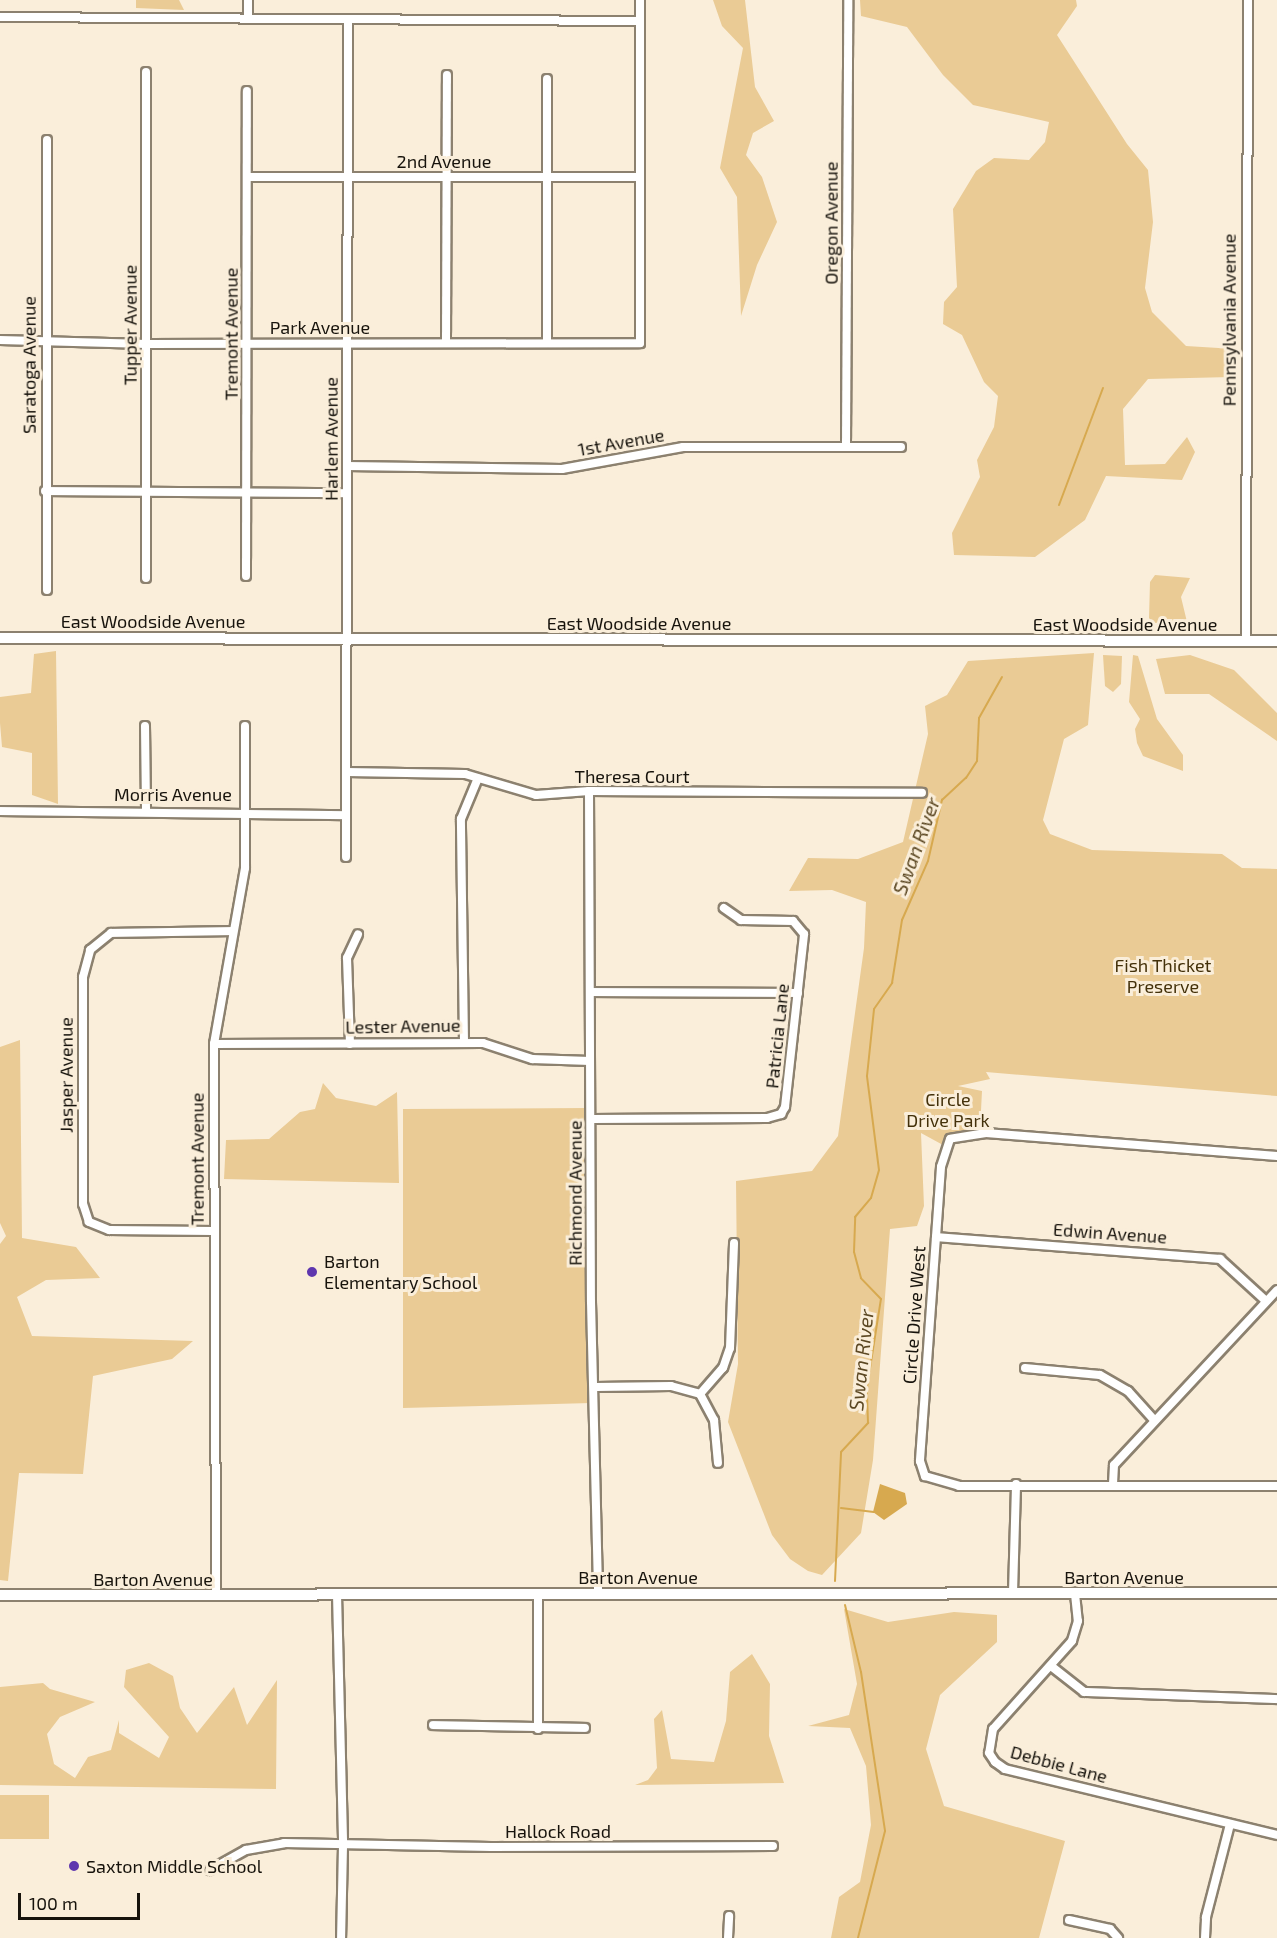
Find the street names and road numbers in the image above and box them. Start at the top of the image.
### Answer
street label: 2nd Avenue [396,150,492,172]
street label: Oregon Avenue [820,161,842,285]
street label: Pennsylvania Avenue [1218,233,1240,407]
street label: Tupper Avenue [119,264,141,386]
street label: Tremont Avenue [220,267,242,401]
street label: Saratoga Avenue [18,296,40,434]
street label: Park Avenue [269,316,371,338]
street label: Harlem Avenue [320,377,342,501]
street label: 1st Avenue [576,424,666,460]
street label: East Woodside Avenue [60,610,246,632]
street label: East Woodside Avenue [546,612,732,634]
street label: East Woodside Avenue [1032,613,1218,635]
street label: Theresa Court [574,765,690,787]
street label: Morris Avenue [114,783,232,805]
street label: Patricia Lane [761,982,793,1090]
street label: Lester Avenue [345,1014,461,1038]
street label: Jasper Avenue [55,1017,77,1133]
street label: Tremont Avenue [186,1092,208,1226]
street label: Richmond Avenue [564,1120,586,1266]
street label: Edwin Avenue [1052,1218,1168,1248]
street label: Circle Drive West [898,1245,930,1385]
street label: Barton Avenue [578,1566,698,1588]
street label: Barton Avenue [1064,1566,1184,1588]
street label: Barton Avenue [93,1568,213,1590]
street label: Debbie Lane [1008,1741,1110,1787]
street label: Hallock Road [505,1820,611,1842]

